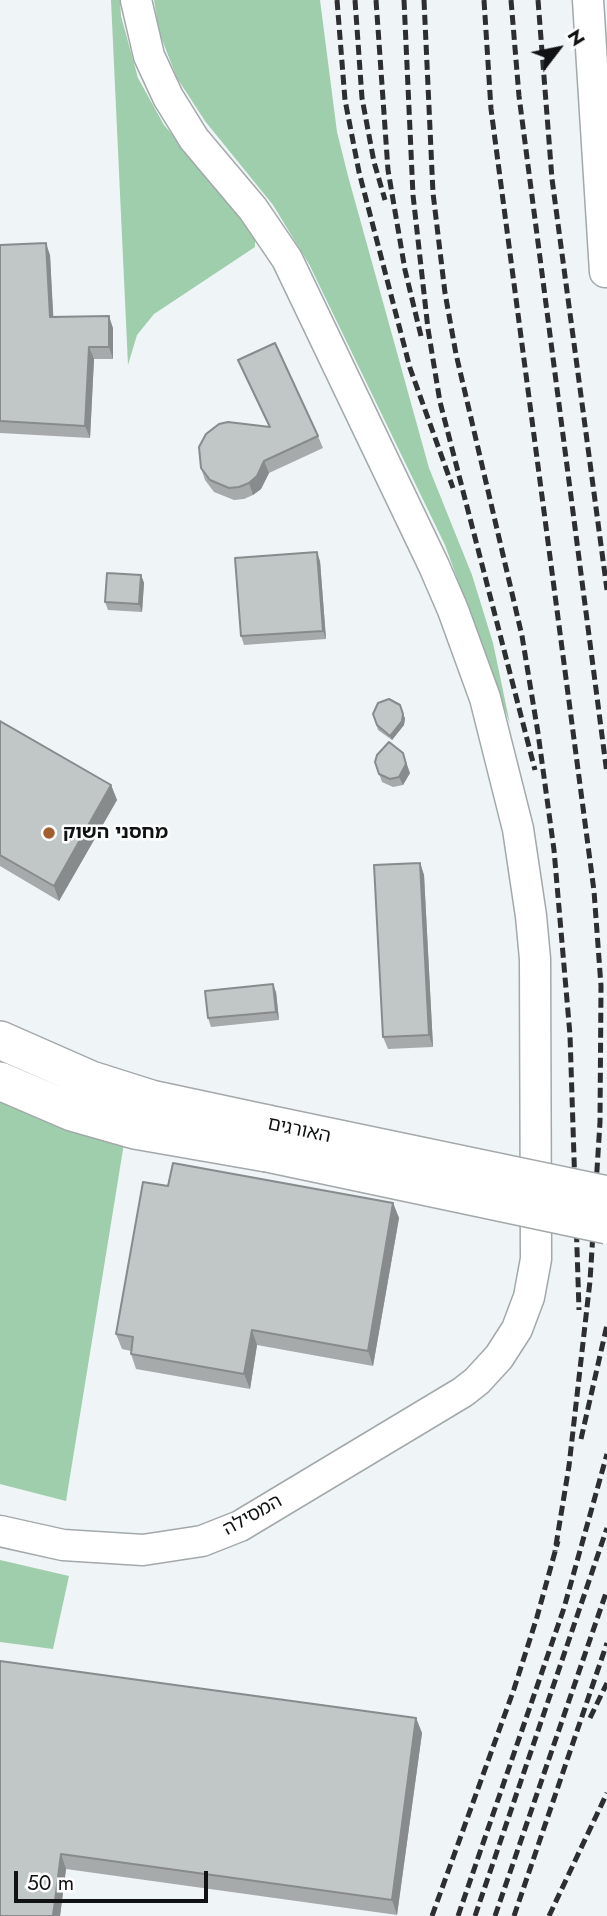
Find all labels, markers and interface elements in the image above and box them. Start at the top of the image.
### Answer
north arrow [523,14,593,84]
text: N [561,24,592,51]
place label: מחסני השוק [63,822,168,844]
marker: מחסני השוק [41,825,57,841]
street label: האורגים [265,1113,333,1149]
street label: המסילה [220,1491,286,1541]
scale bar [18,1856,212,1900]
text: 50 m [27,1868,74,1898]

